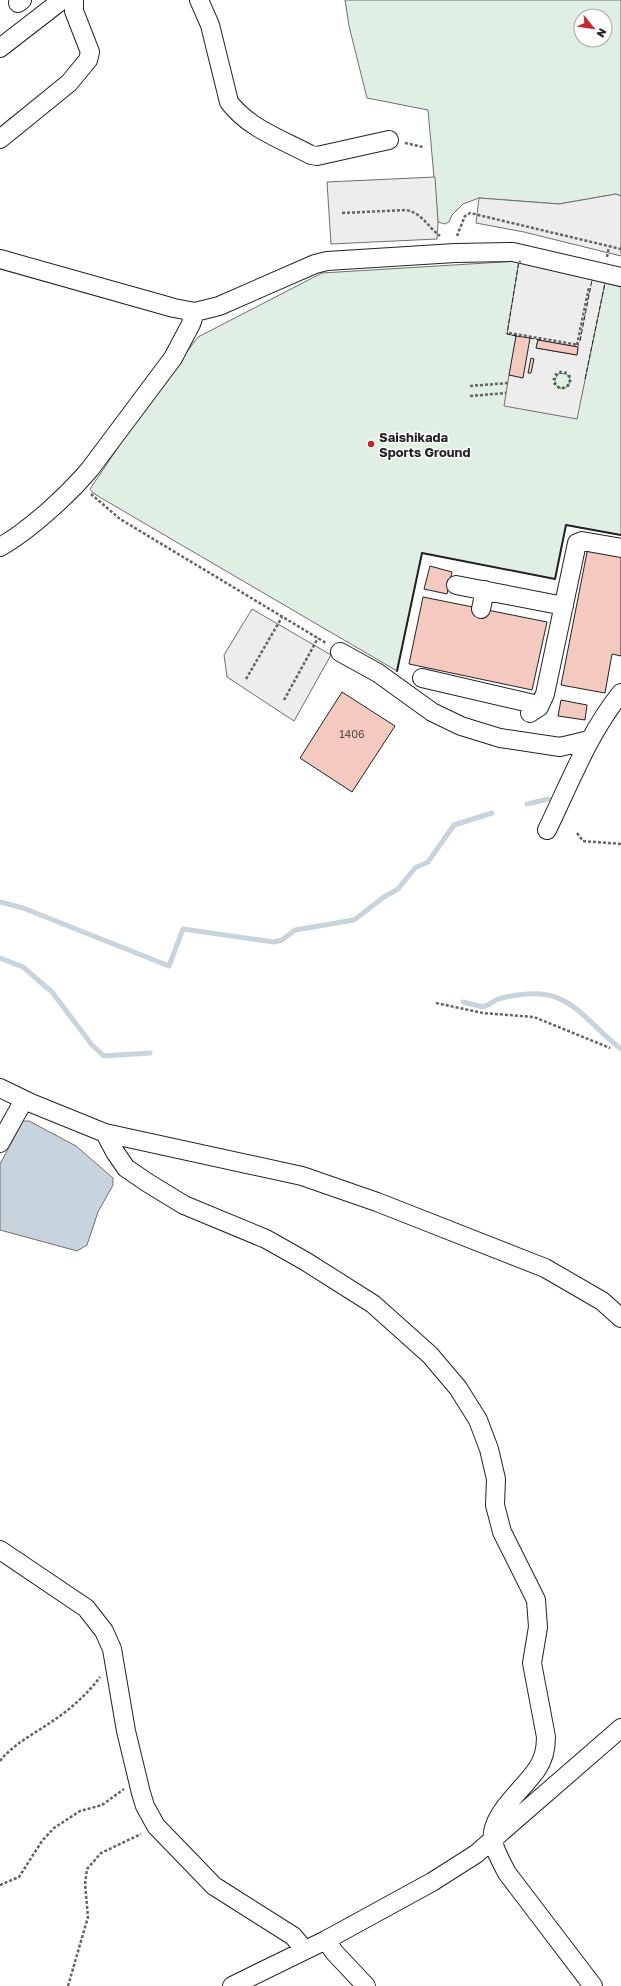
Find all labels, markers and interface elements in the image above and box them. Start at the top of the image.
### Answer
north arrow [573,8,613,48]
text: N [594,26,610,40]
place label: Saishikada Sports Ground [379,429,470,460]
marker: Saishikada Sports Ground [366,439,376,449]
house number: 1406 [339,727,365,740]

